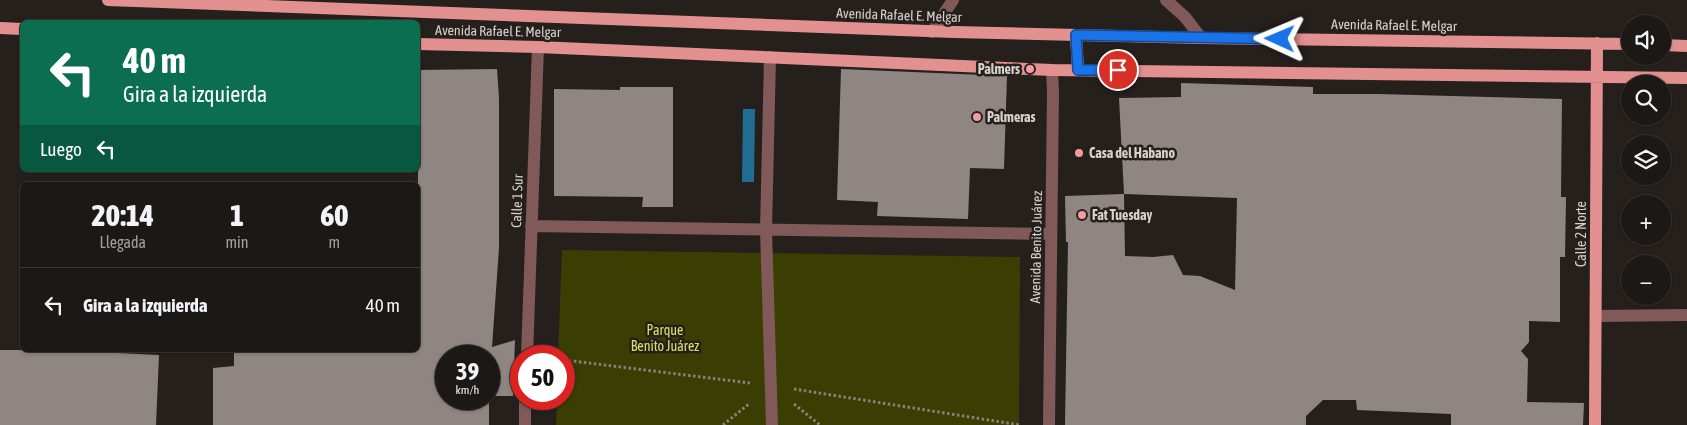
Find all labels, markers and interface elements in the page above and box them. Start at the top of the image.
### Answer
street label: Avenida Rafael E. Melgar [836,5,963,25]
position arrow [1253,12,1305,64]
map controls [1621,15,1671,305]
button: sound [1621,15,1671,65]
street label: Avenida Rafael E. Melgar [1331,16,1458,34]
street label: Avenida Rafael E. Melgar [435,22,562,40]
icon: left [40,40,105,105]
text: 40 m [123,40,186,80]
pin [1097,49,1139,91]
icon: arrive [1104,56,1132,84]
place label: Palmers [978,61,1020,77]
marker: Palmers [1024,63,1036,75]
button: search [1621,75,1671,125]
text: Gira a la izquierda [123,81,267,107]
place label: Palmeras [987,109,1036,125]
marker: Palmeras [971,111,983,123]
icon: left [92,135,120,163]
button: layers [1621,135,1671,185]
text: Luego [40,138,82,160]
place label: Casa del Habano [1089,145,1175,161]
marker: Casa del Habano [1073,147,1085,159]
street label: Calle 1 Sur [508,173,526,228]
street label: Avenida Benito Juárez [1027,191,1045,303]
button: + [1621,195,1671,245]
text: 20:14 [92,198,154,232]
text: 1 [230,198,244,232]
text: 60 [320,198,348,232]
street label: Calle 2 Norte [1573,201,1589,267]
place label: Fat Tuesday [1092,207,1152,223]
marker: Fat Tuesday [1076,209,1088,221]
text: Llegada [100,233,146,251]
text: min [226,233,249,251]
text: m [328,233,340,251]
button: − [1621,255,1671,305]
icon: left [40,291,68,319]
text: Gira a la izquierda [83,294,208,316]
text: 40 m [366,294,400,316]
park label: Parque Benito Juárez [631,322,699,354]
speed limit sign: 50 [510,345,575,410]
text: 39 [456,357,479,385]
text: km/h [456,383,479,397]

